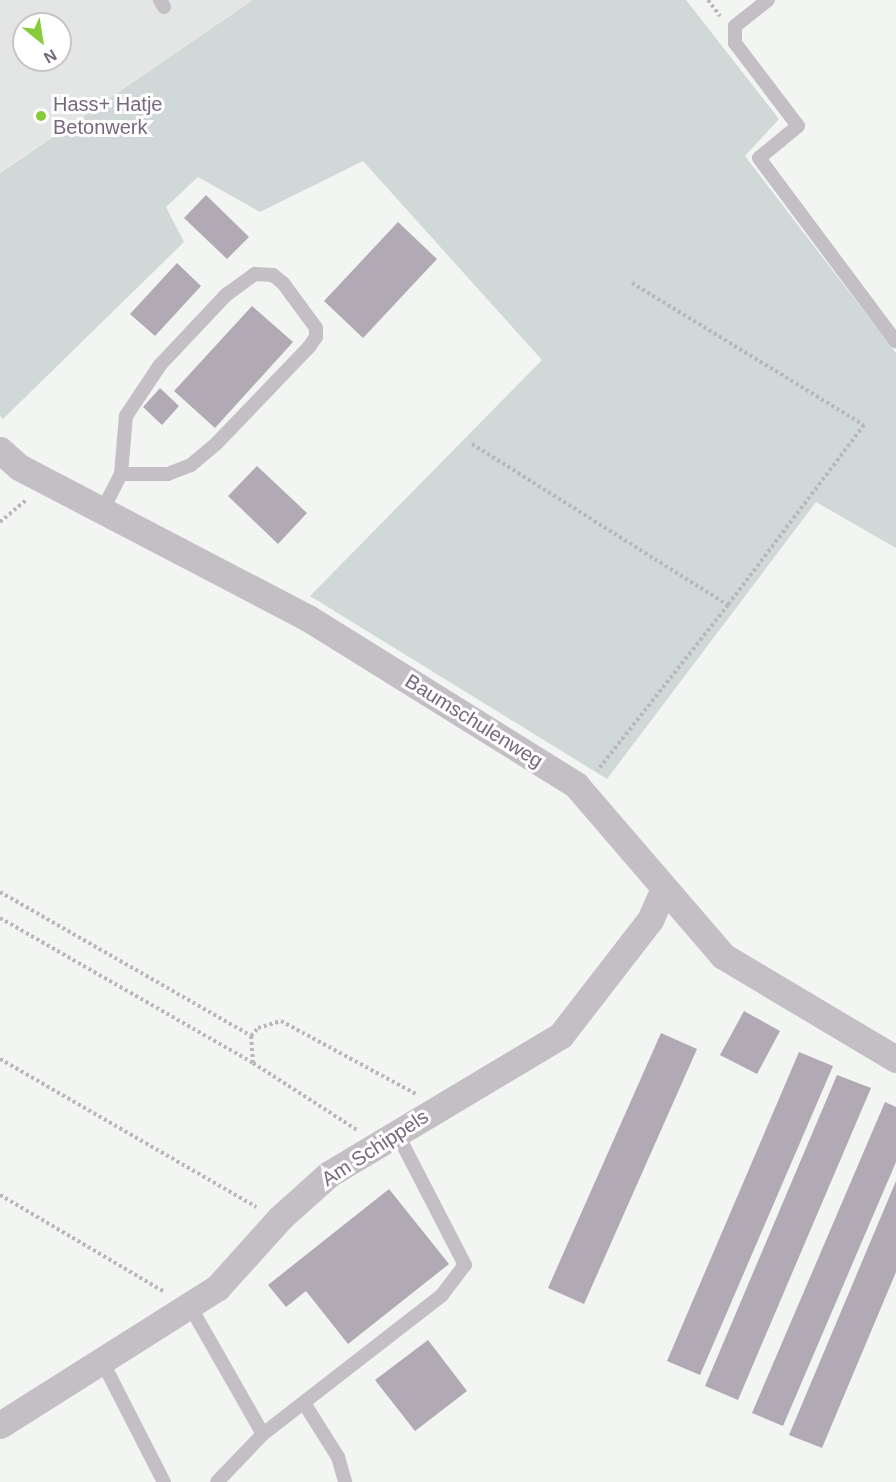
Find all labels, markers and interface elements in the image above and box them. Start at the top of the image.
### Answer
north arrow [12,12,72,72]
text: N [41,46,60,67]
place label: Hass+ Hatje Betonwerk [53,92,162,139]
marker: Hass+ Hatje Betonwerk [34,109,48,123]
street label: Baumschulenweg [401,669,547,773]
street label: Am Schippels [317,1105,433,1191]

